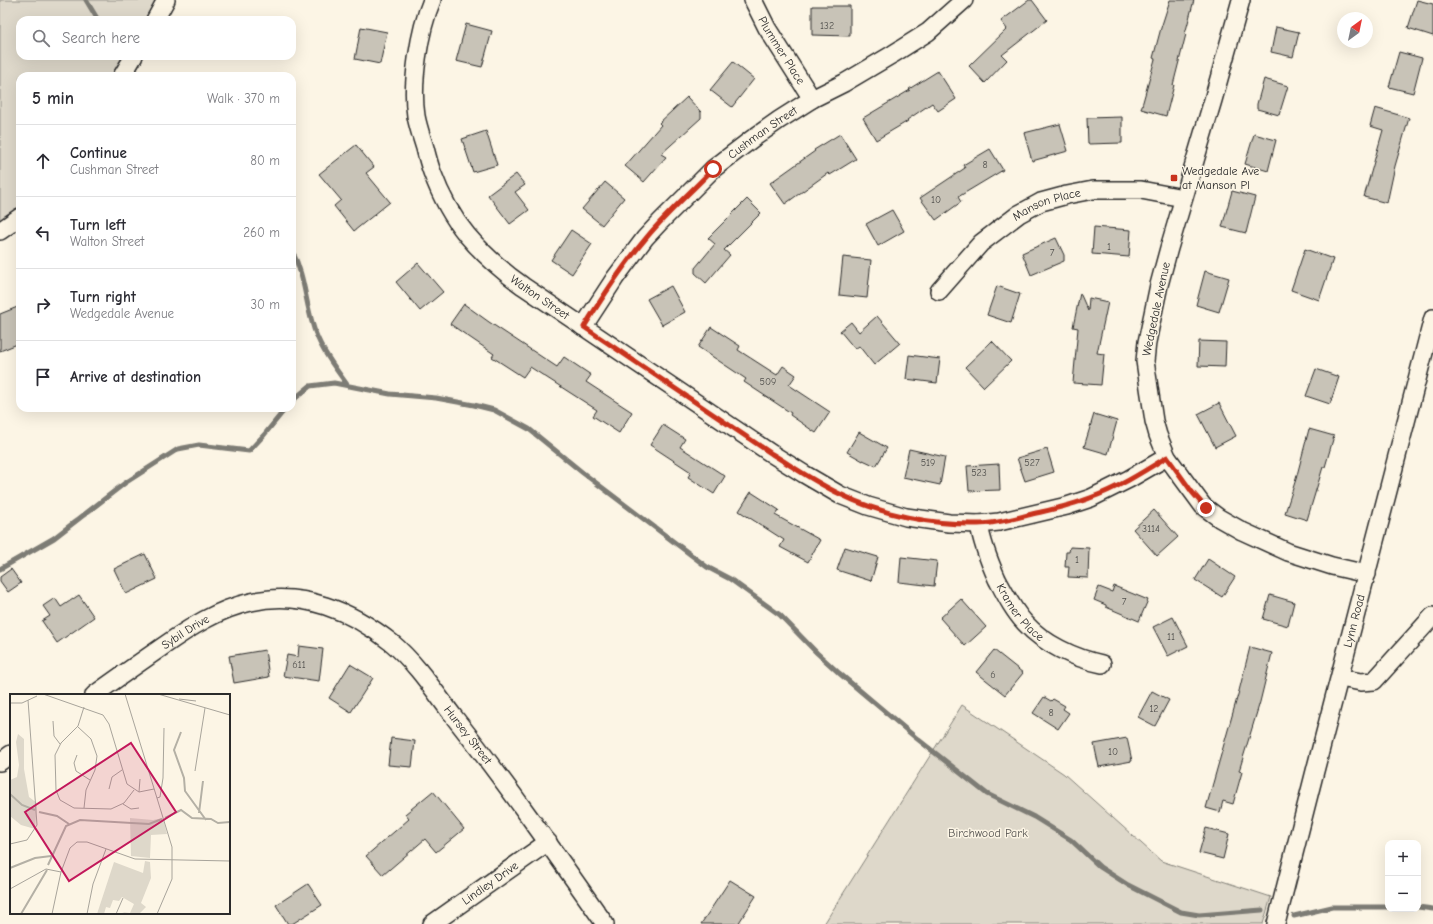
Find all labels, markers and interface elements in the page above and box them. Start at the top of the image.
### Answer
north arrow [1337,12,1373,48]
street label: Plummer Place [755,14,808,87]
search box [16,16,296,60]
house number: 132 [820,20,834,32]
icon: search [30,27,52,49]
text: Search here [62,29,140,47]
text: 5 min [32,89,74,108]
text: Walk · 370 m [207,91,280,106]
street label: Cushman Street [725,103,800,162]
text: Continue [70,144,127,162]
icon: ahead [32,150,54,172]
text: 80 m [250,153,280,168]
house number: 8 [982,159,988,171]
route start [704,160,722,178]
text: Cushman Street [70,162,159,177]
place label: Wedgedale Ave at Manson Pl [1182,164,1259,192]
marker: Wedgedale Ave at Manson Pl [1169,173,1179,183]
street label: Manson Place [1009,186,1082,224]
house number: 10 [931,194,941,206]
text: Turn left [70,216,126,234]
icon: left [32,222,54,244]
text: 260 m [243,225,280,240]
text: Walton Street [70,234,144,249]
house number: 1 [1107,241,1111,253]
house number: 7 [1050,247,1055,259]
street label: Wedgedale Avenue [1139,261,1173,357]
street label: Walton Street [507,272,573,323]
text: Turn right [70,288,136,306]
icon: right [32,294,54,316]
text: 30 m [250,297,280,312]
text: Wedgedale Avenue [70,306,174,321]
icon: arrive [32,366,54,388]
text: Arrive at destination [70,368,201,386]
house number: 509 [760,376,776,388]
house number: 519 [921,457,935,469]
house number: 527 [1024,457,1040,469]
house number: 523 [971,467,987,479]
route end [1197,499,1215,517]
house number: 3114 [1142,523,1160,535]
house number: 1 [1075,554,1079,566]
street label: Kramer Place [994,581,1047,644]
street label: Lynn Road [1340,593,1368,649]
house number: 7 [1122,596,1127,608]
street label: Sybil Drive [159,612,211,652]
house number: 11 [1167,631,1175,643]
house number: 611 [292,659,306,671]
house number: 6 [990,669,996,681]
inset map [10,694,230,914]
street label: Hursey Street [441,703,495,767]
house number: 12 [1149,703,1159,715]
house number: 8 [1048,707,1054,719]
house number: 10 [1108,746,1118,758]
park label: Birchwood Park [948,826,1028,840]
map controls [1385,840,1421,912]
button: + [1385,840,1421,876]
street label: Lindley Drive [459,858,521,908]
button: − [1385,876,1421,912]

